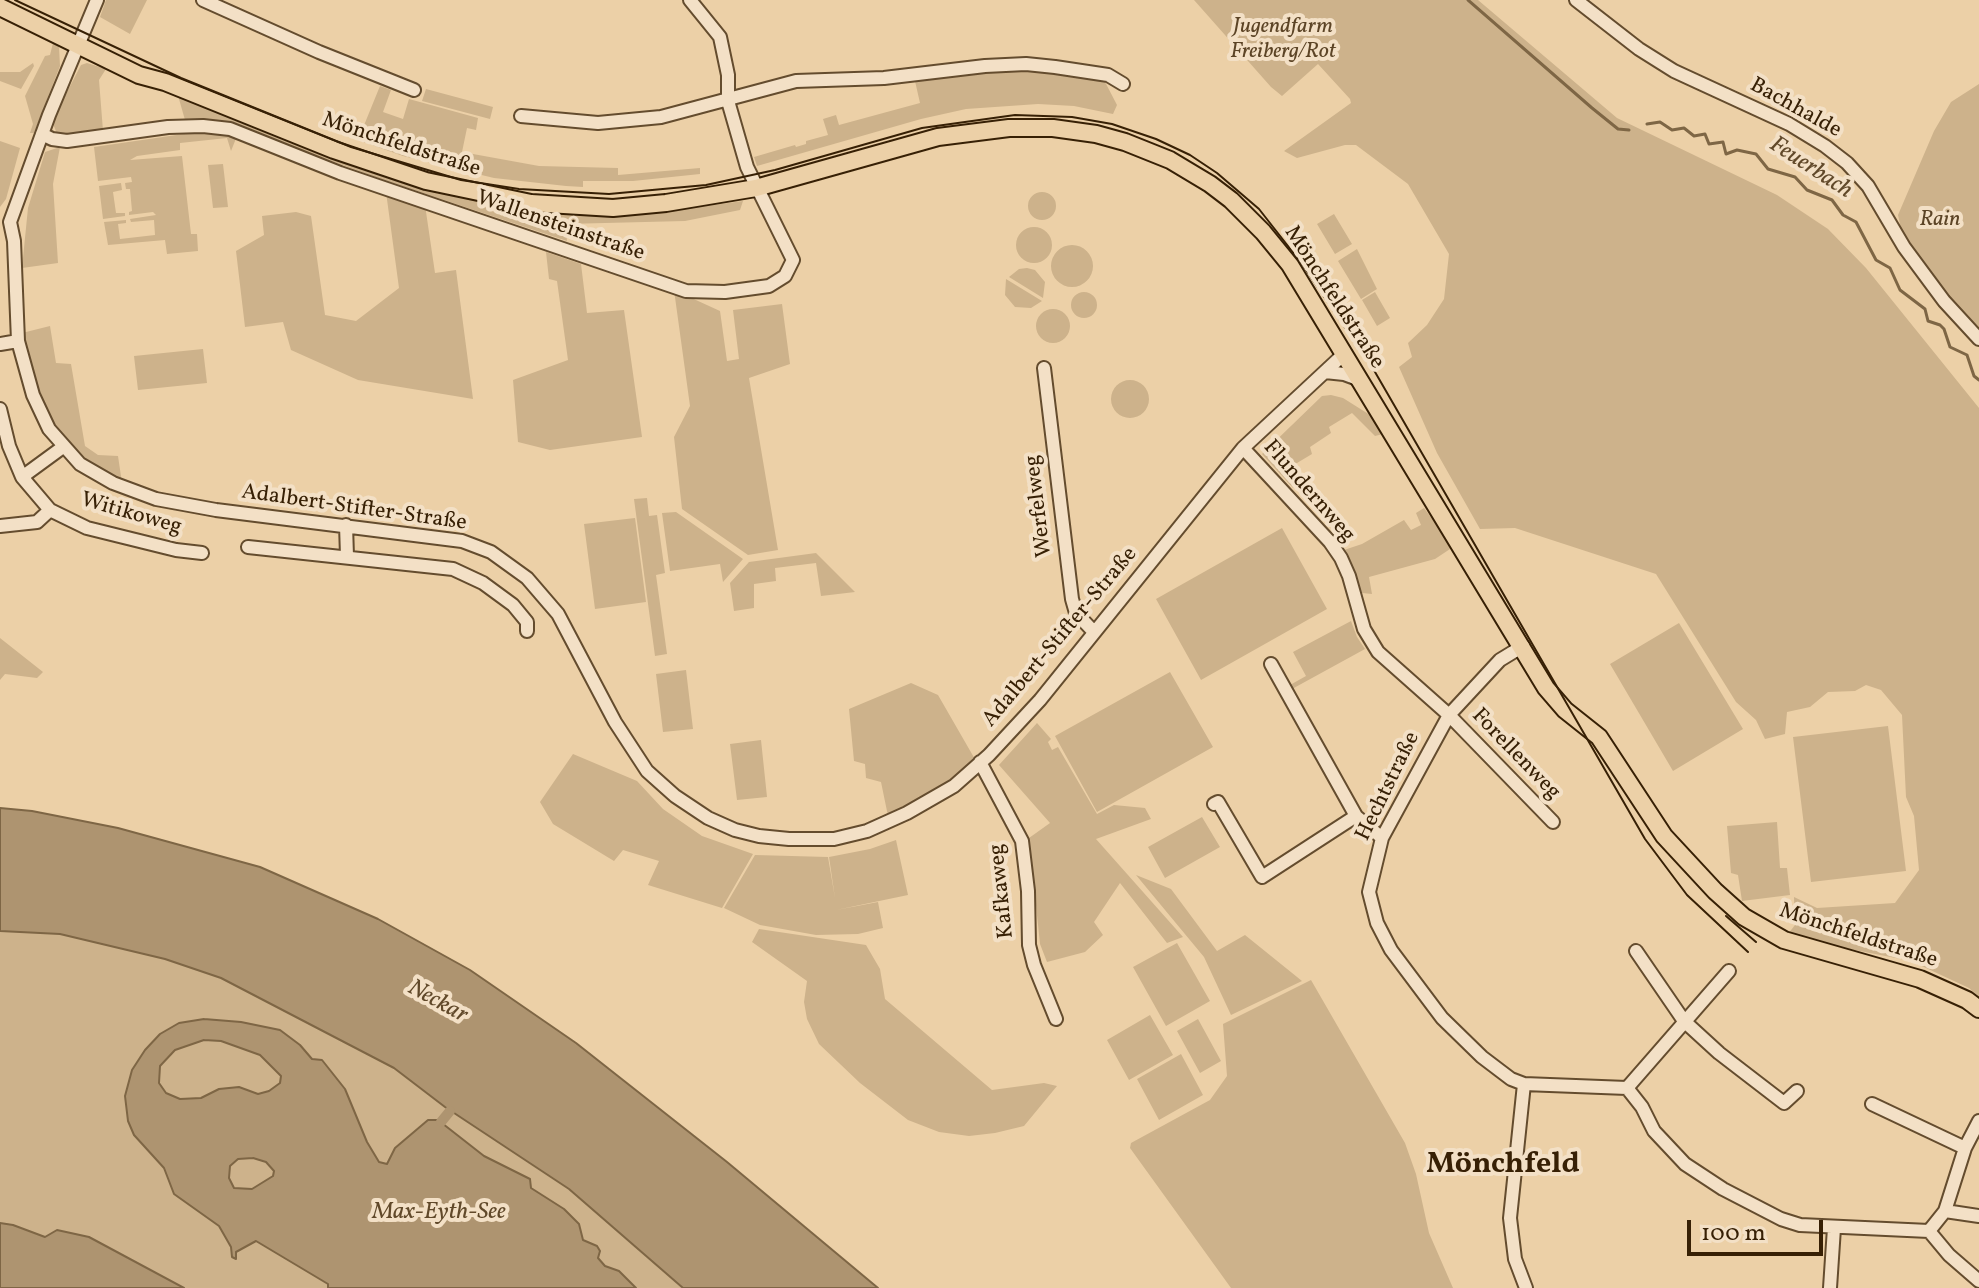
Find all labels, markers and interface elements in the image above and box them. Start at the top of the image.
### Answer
park label: Jugendfarm Freiberg/Rot [1230,15,1336,66]
street label: Bachhalde [1745,73,1845,145]
street label: Mönchfeldstraße [318,108,484,184]
water label: Feuerbach [1763,132,1857,206]
street label: Wallensteinstraße [472,186,648,268]
park label: Rain [1920,208,1960,234]
street label: Mönchfeldstraße [1277,222,1389,374]
street label: Flundernweg [1256,435,1360,549]
street label: Werfelweg [1021,453,1059,559]
street label: Adalbert-Stifter-Straße [240,480,468,538]
street label: Witikoweg [77,488,185,542]
street label: Adalbert-Stifter-Straße [978,543,1144,733]
street label: Forellenweg [1465,704,1565,806]
street label: Hechtstraße [1351,728,1427,846]
street label: Kafkaweg [985,842,1021,940]
street label: Mönchfeldstraße [1775,899,1941,975]
water label: Neckar [402,975,472,1031]
district label: Mönchfeld [1426,1148,1580,1184]
water label: Max-Eyth-See [372,1200,506,1228]
scale bar [1691,1204,1827,1254]
text: 100 m [1701,1217,1766,1251]

